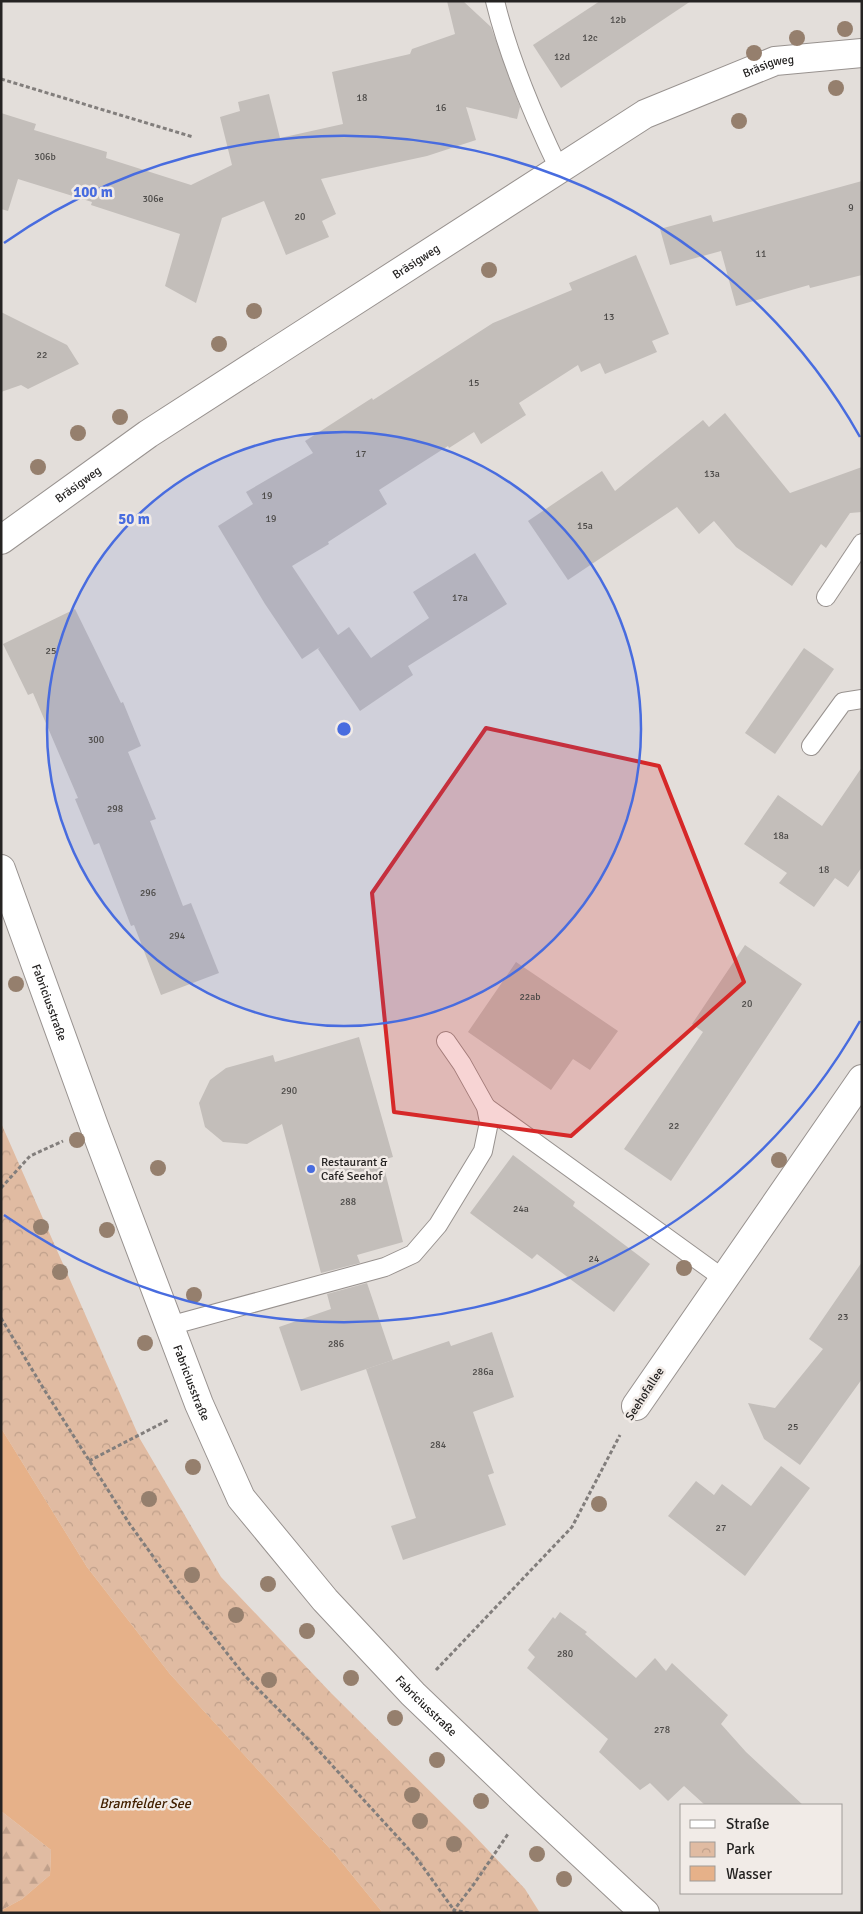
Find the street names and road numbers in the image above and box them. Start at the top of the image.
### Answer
street label: Bräsigweg [740,52,795,81]
street label: Bräsigweg [390,241,442,282]
street label: Bräsigweg [52,463,104,506]
street label: Fabriciusstraße [29,962,70,1043]
street label: Fabriciusstraße [170,1343,213,1423]
street label: Seehofallee [622,1365,668,1423]
street label: Fabriciusstraße [392,1672,460,1739]

